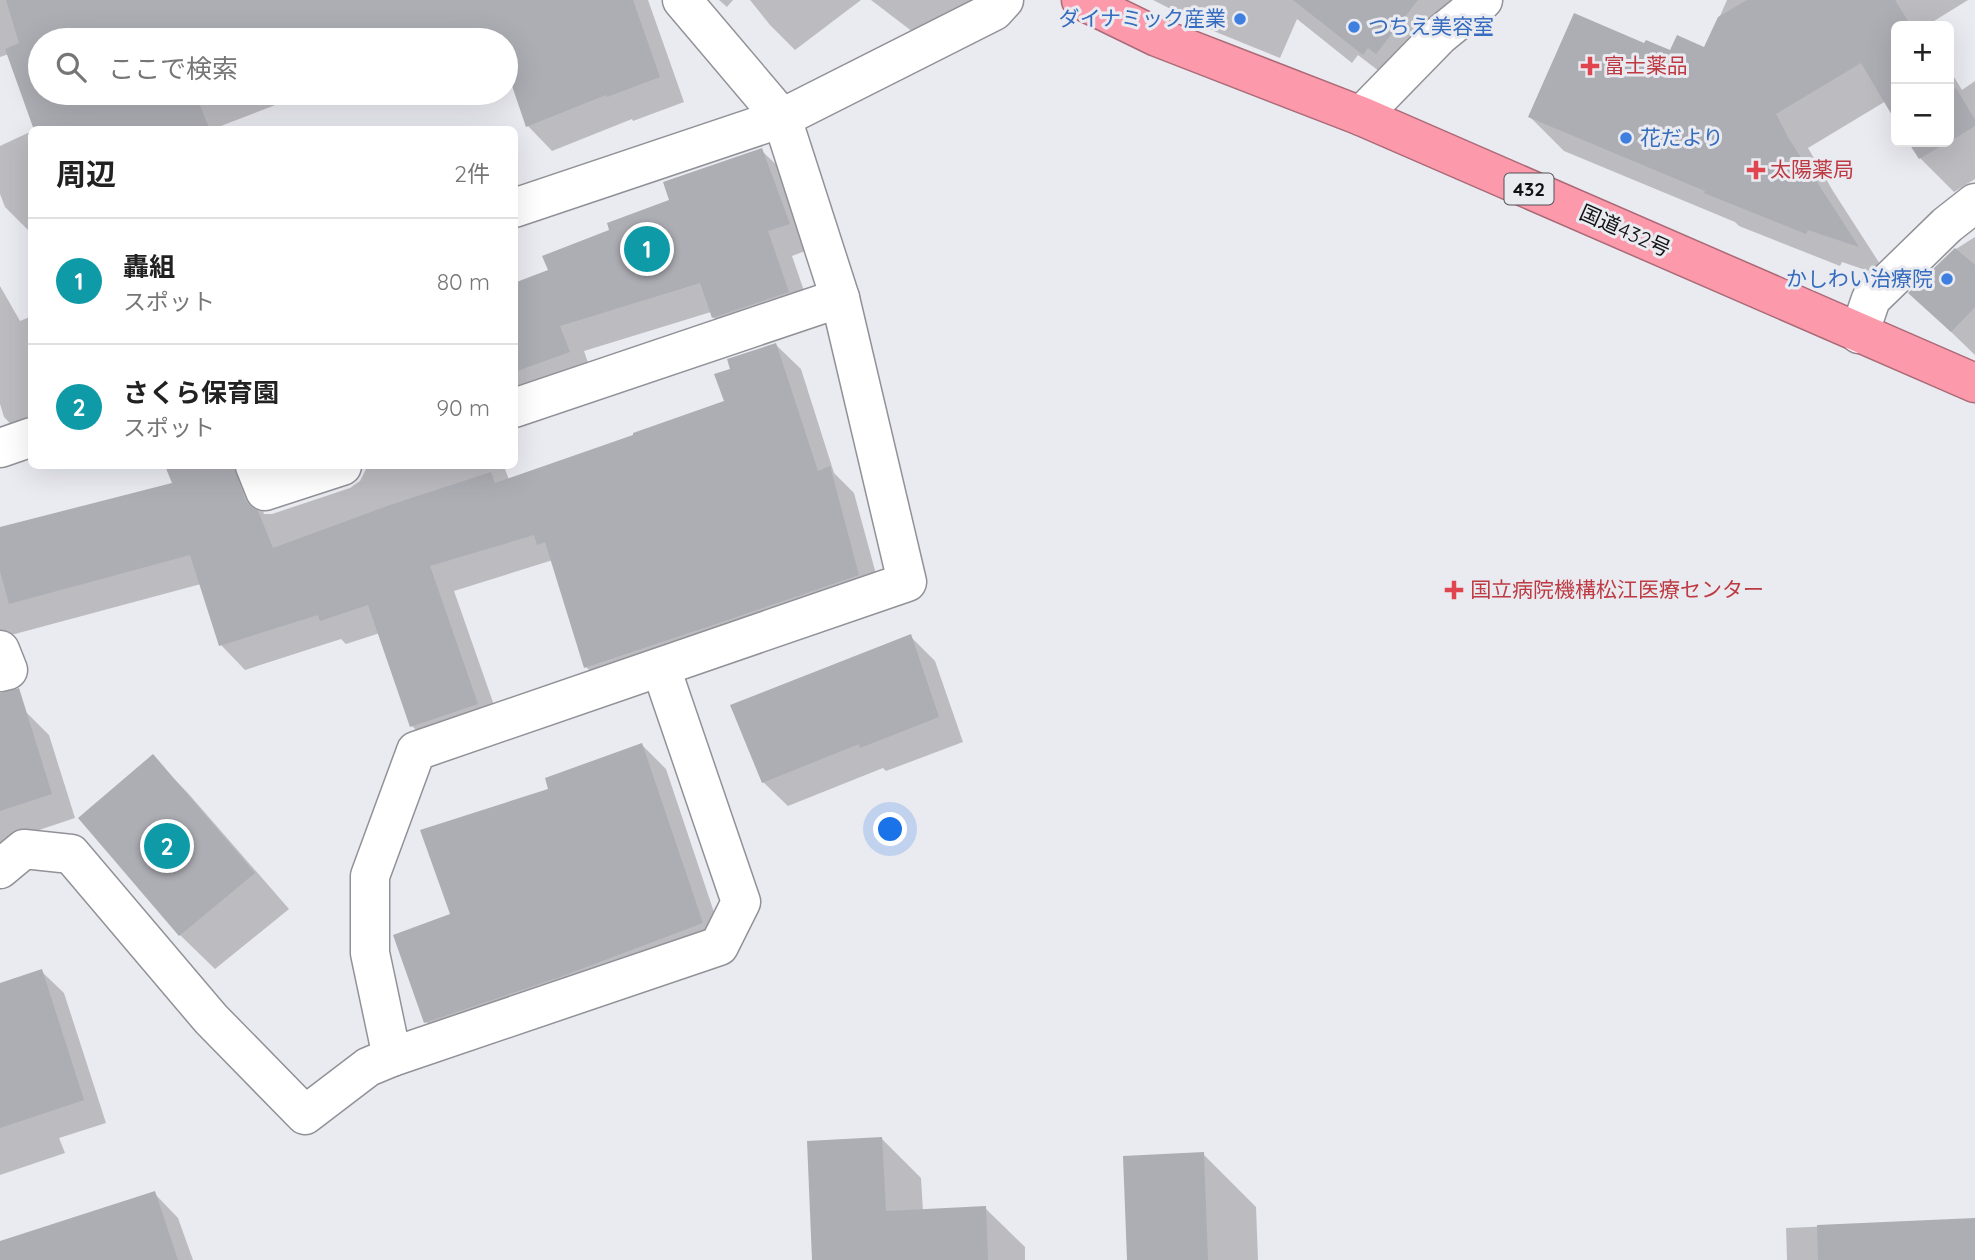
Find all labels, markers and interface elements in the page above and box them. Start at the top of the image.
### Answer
place label: ダイナミック産業 [1058,5,1226,31]
marker: ダイナミック産業 [1232,11,1248,27]
place label: つちえ美容室 [1368,13,1494,39]
marker: つちえ美容室 [1346,19,1362,35]
map controls [1891,21,1954,147]
button: + [1891,21,1954,84]
search box [28,28,518,105]
icon: search [52,48,90,86]
text: ここで検索 [108,52,238,85]
place label: 富士薬品 [1604,52,1688,78]
marker: 富士薬品 [1582,58,1598,74]
button: − [1891,84,1954,147]
place label: 花だより [1640,124,1724,150]
marker: 花だより [1618,130,1634,146]
text: 周辺 [56,155,116,193]
place label: 太陽薬局 [1770,156,1854,182]
text: 2件 [454,159,490,188]
marker: 太陽薬局 [1748,162,1764,178]
road number: 432 [1504,174,1554,204]
street label: 国道432号 [1576,199,1675,262]
pin: 1 [624,223,670,275]
text: 轟組 [123,250,175,283]
place label: かしわい治療院 [1786,265,1933,291]
text: 1 [75,267,83,296]
text: 80 m [437,267,490,296]
marker: かしわい治療院 [1939,271,1955,287]
text: スポット [123,287,215,316]
text: さくら保育園 [123,376,279,409]
text: 2 [72,393,86,422]
text: 90 m [436,393,490,422]
text: スポット [123,413,215,442]
place label: 国立病院機構松江医療センター [1470,576,1764,602]
marker: 国立病院機構松江医療センター [1444,580,1464,600]
your location [873,812,907,846]
pin: 2 [144,820,190,872]

